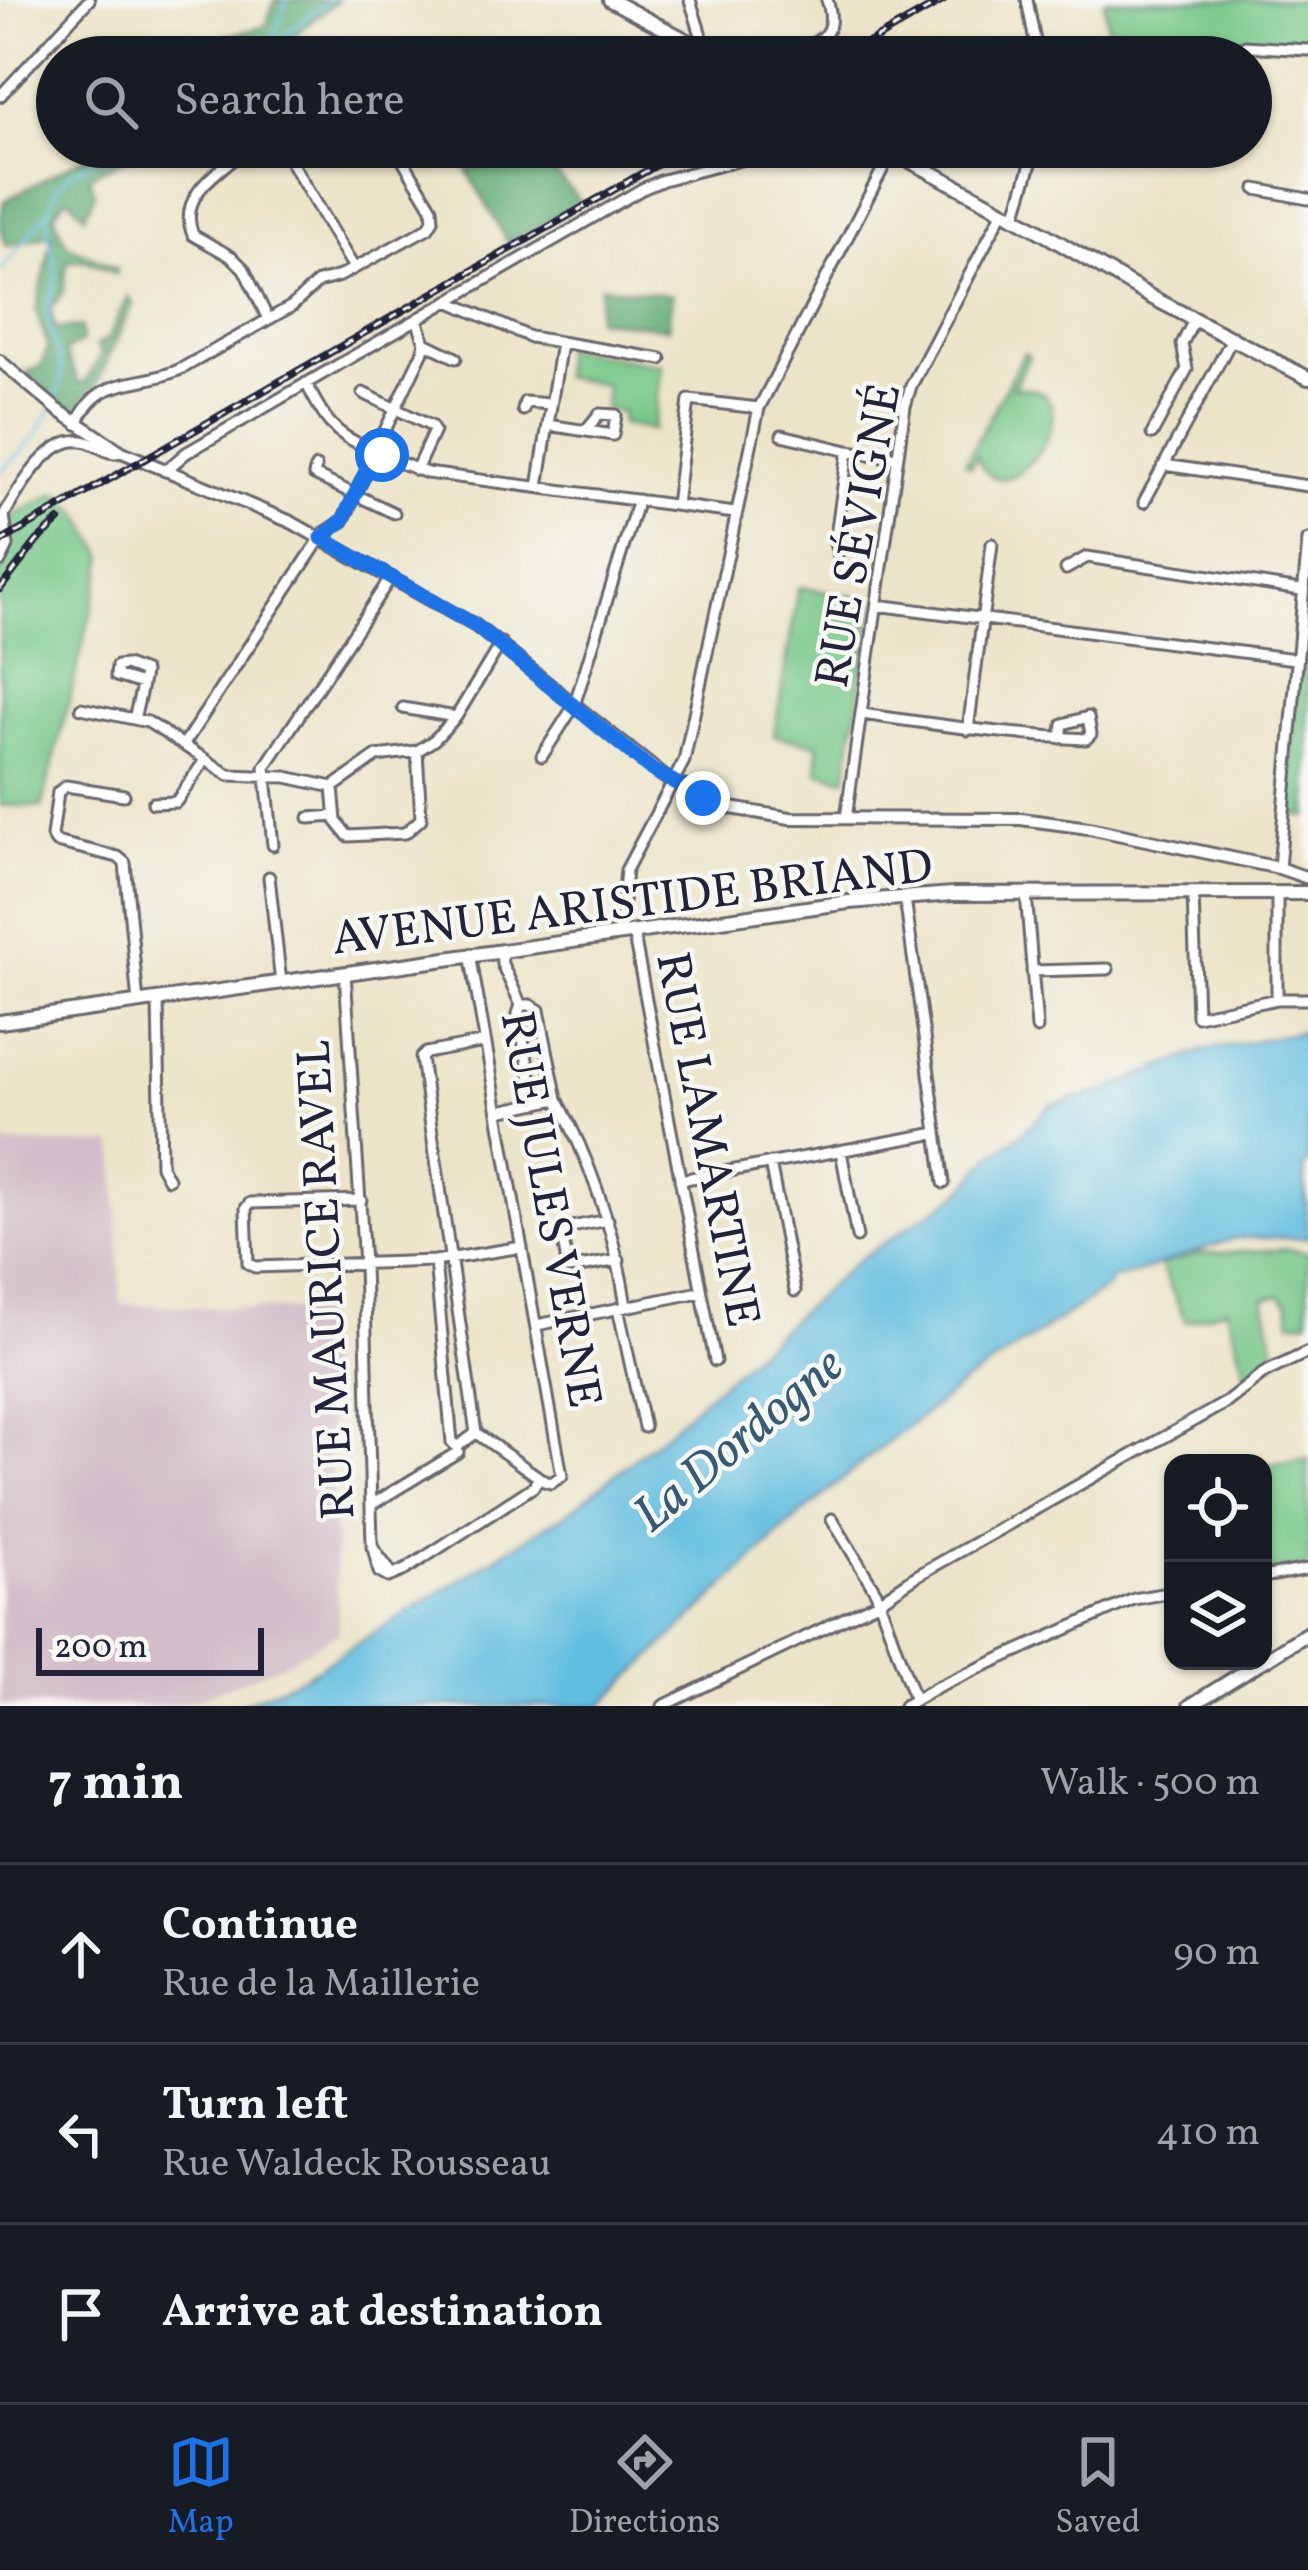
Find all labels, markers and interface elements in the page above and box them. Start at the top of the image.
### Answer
search box [36,36,1272,168]
icon: search [78,69,144,135]
text: Search here [174,71,405,134]
street label: RUE SÉVIGNÉ [801,379,920,693]
route start [355,428,409,482]
route end [676,771,730,825]
street label: AVENUE ARISTIDE BRIAND [328,834,937,975]
street label: RUE LAMARTINE [636,947,775,1333]
street label: RUE JULES VERNE [481,1006,616,1413]
street label: RUE MAURICE RAVEL [282,1038,375,1521]
water label: La Dordogne [619,1332,861,1551]
map controls [1164,1454,1272,1670]
button: locate [1164,1454,1272,1562]
button: layers [1164,1562,1272,1670]
scale bar [36,1622,264,1675]
text: 200 m [54,1626,148,1672]
text: 7 min [48,1749,184,1820]
text: Walk · 500 m [1040,1757,1260,1811]
text: Continue [162,1895,358,1958]
icon: ahead [48,1921,114,1987]
text: 90 m [1173,1927,1260,1981]
text: Rue de la Maillerie [162,1958,480,2012]
text: Turn left [162,2075,348,2138]
icon: left [48,2101,114,2167]
text: 410 m [1156,2107,1260,2161]
text: Rue Waldeck Rousseau [162,2138,551,2192]
icon: arrive [48,2281,114,2347]
text: Arrive at destination [162,2282,603,2345]
tab: Map [168,2429,234,2547]
tab: Directions [569,2429,720,2547]
tab: Saved [1055,2429,1140,2547]

